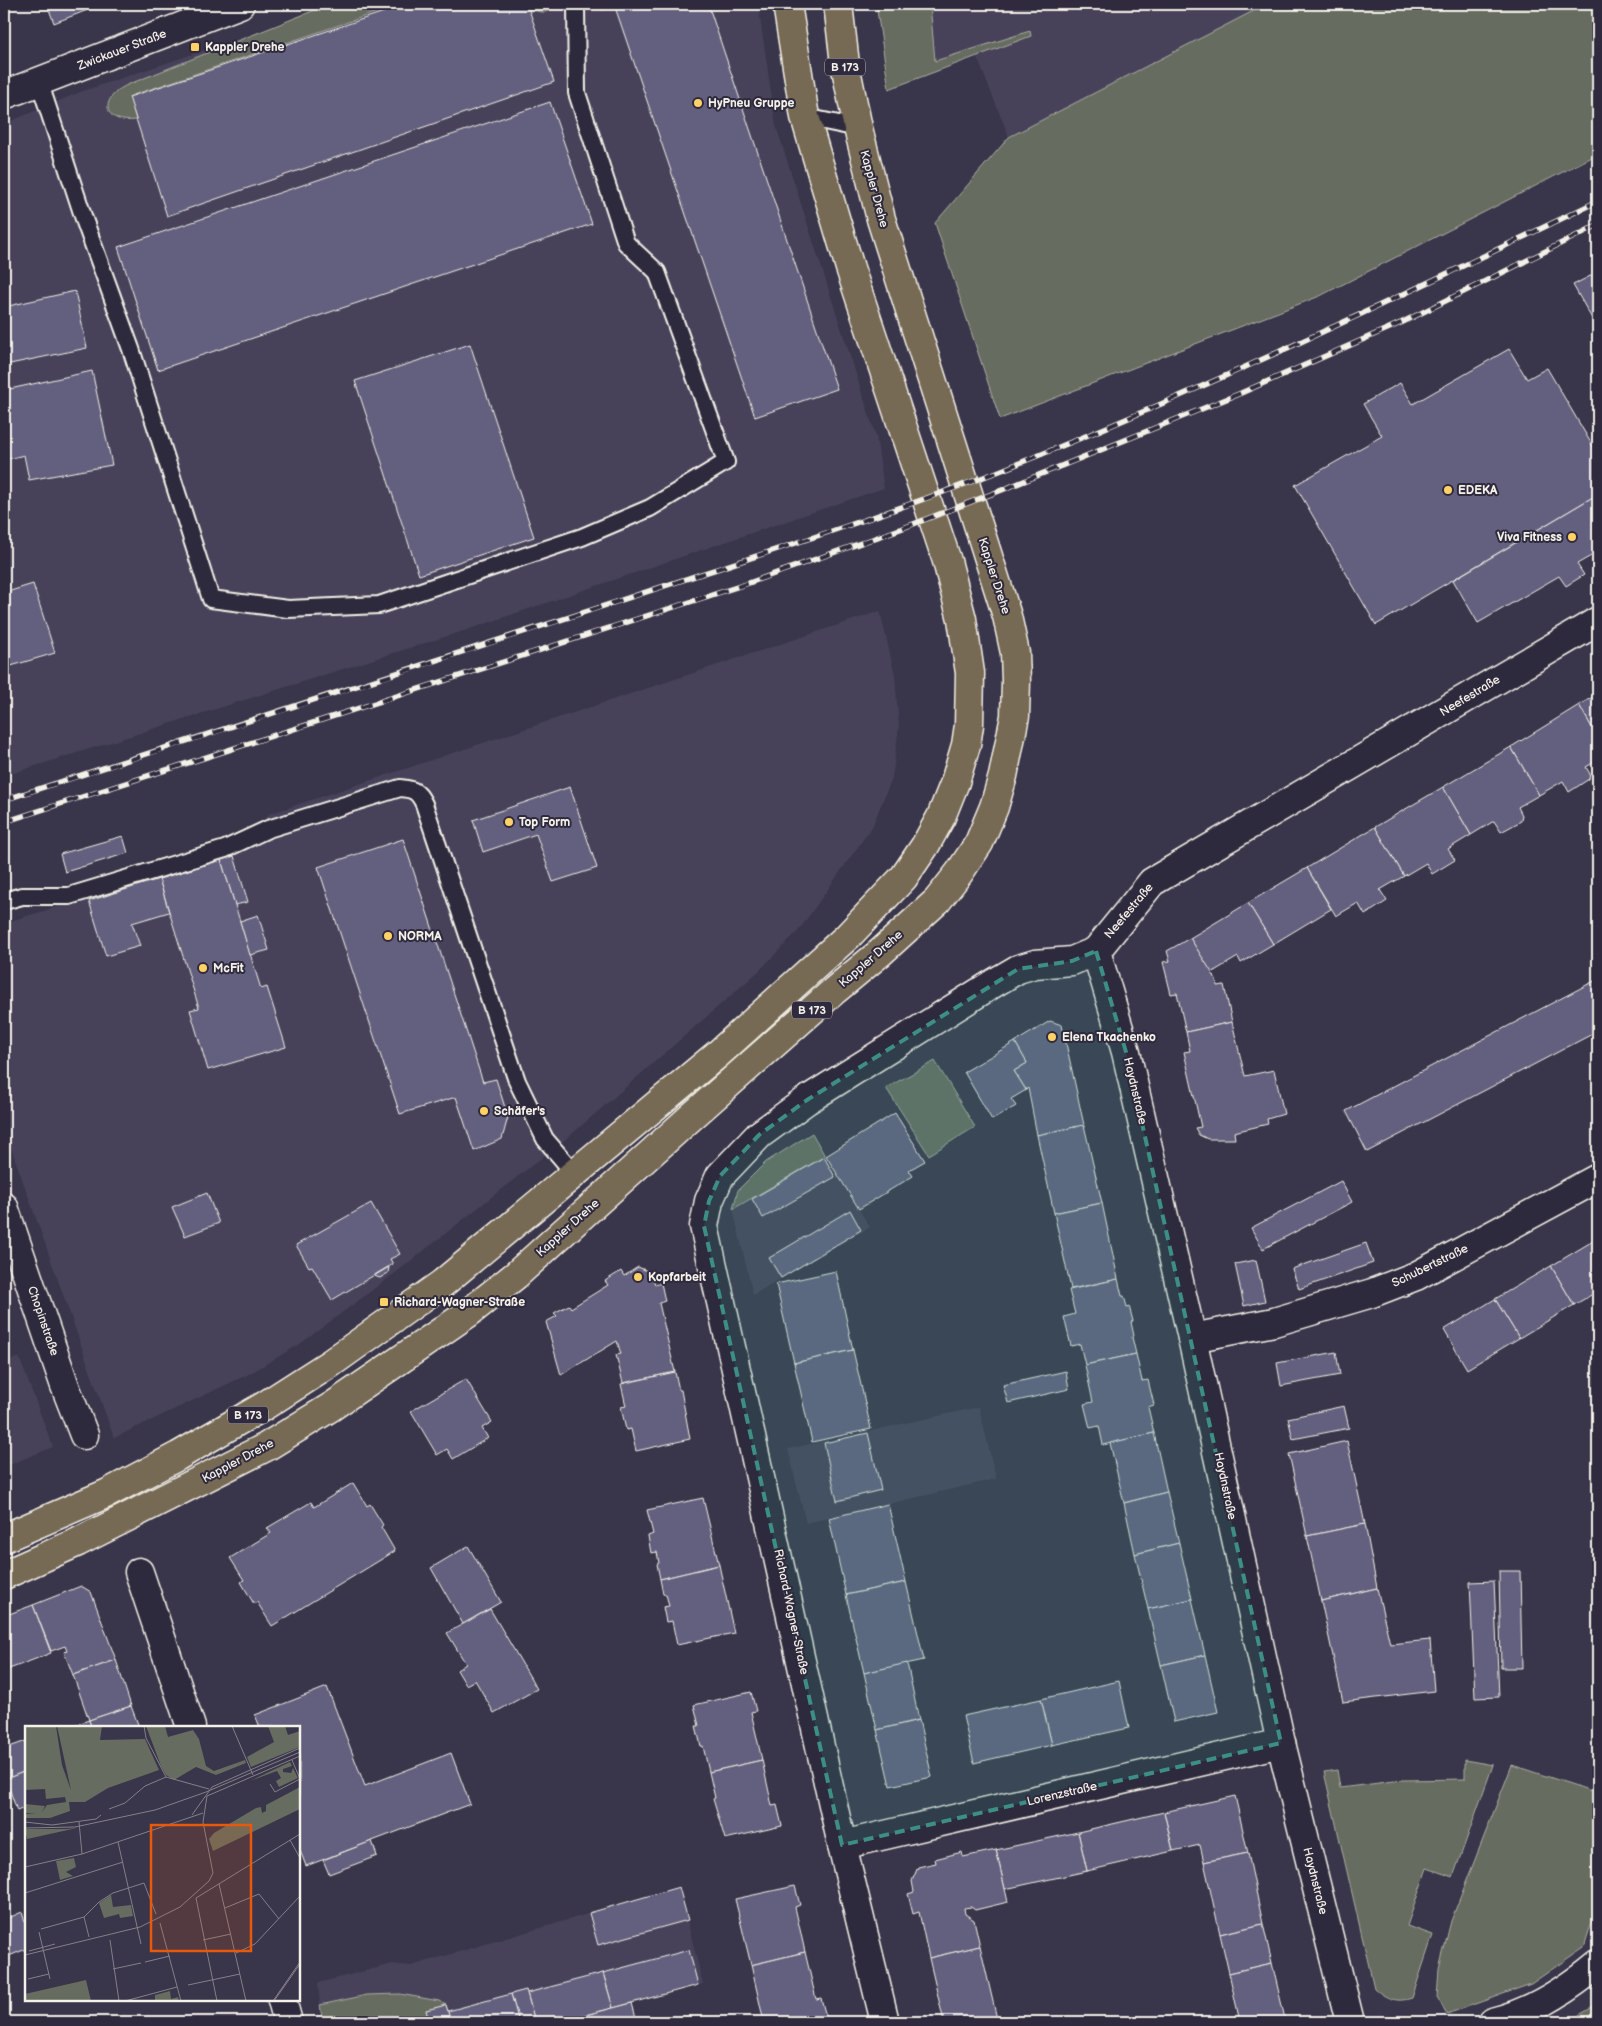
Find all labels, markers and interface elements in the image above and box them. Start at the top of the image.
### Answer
street label: Zwickauer Straße [75,26,168,74]
place label: Kappler Drehe [205,40,285,55]
marker: Kappler Drehe [189,41,201,53]
road number: B 173 [825,58,865,76]
place label: HyPneu Gruppe [708,96,795,111]
marker: HyPneu Gruppe [692,97,704,109]
street label: Kappler Drehe [856,149,892,229]
place label: EDEKA [1458,483,1498,498]
marker: EDEKA [1442,484,1454,496]
place label: Viva Fitness [1497,530,1562,545]
marker: Viva Fitness [1566,531,1578,543]
street label: Kappler Drehe [975,536,1013,616]
street label: Neefestraße [1437,672,1503,720]
place label: Top Form [519,815,570,830]
marker: Top Form [503,816,515,828]
street label: Neefestraße [1101,880,1157,942]
street label: Kappler Drehe [836,927,906,991]
place label: NORMA [398,929,442,944]
marker: NORMA [382,930,394,942]
place label: McFit [213,961,244,976]
marker: McFit [197,962,209,974]
road number: B 173 [792,1002,832,1018]
place label: Elena Tkachenko [1062,1030,1156,1045]
marker: Elena Tkachenko [1046,1031,1058,1043]
street label: Haydnstraße [1120,1056,1150,1126]
place label: Schäfer's [494,1104,545,1119]
marker: Schäfer's [478,1105,490,1117]
street label: Kappler Drehe [534,1196,602,1260]
street label: Schubertstraße [1389,1241,1471,1291]
place label: Kopfarbeit [648,1270,706,1285]
marker: Kopfarbeit [632,1271,644,1283]
street label: Chopinstraße [24,1284,62,1358]
place label: Richard-Wagner-Straße [394,1295,525,1310]
marker: Richard-Wagner-Straße [378,1296,390,1308]
road number: B 173 [228,1406,268,1424]
street label: Kappler Drehe [199,1436,277,1486]
street label: Haydnstraße [1211,1451,1239,1521]
street label: Richard-Wagner-Straße [770,1548,812,1676]
inset map [25,1726,300,2001]
street label: Lorenzstraße [1026,1779,1098,1809]
street label: Haydnstraße [1299,1846,1331,1916]

